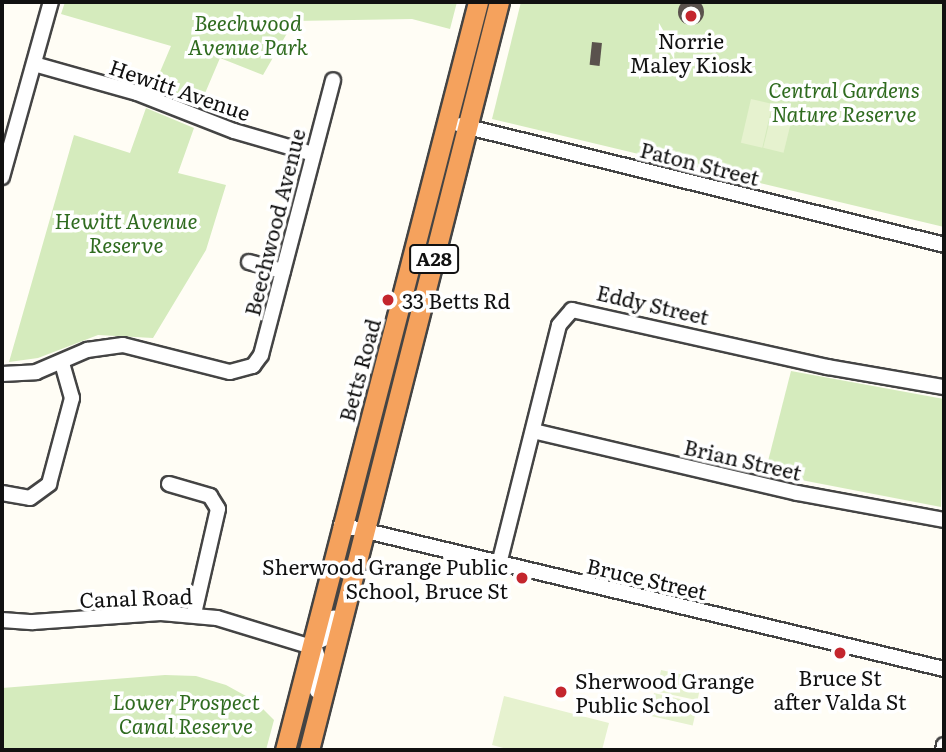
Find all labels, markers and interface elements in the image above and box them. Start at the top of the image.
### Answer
marker: Norrie Maley Kiosk [683,8,699,24]
park label: Beechwood Avenue Park [188,9,308,59]
place label: Norrie Maley Kiosk [630,27,752,77]
street label: Hewitt Avenue [106,53,254,125]
park label: Central Gardens Nature Reserve [768,76,920,126]
street label: Beechwood Avenue [239,126,309,318]
street label: Paton Street [638,136,762,190]
park label: Hewitt Avenue Reserve [55,207,197,257]
road number: A28 [408,244,460,274]
street label: Eddy Street [594,279,712,329]
place label: 33 Betts Rd [402,287,510,313]
marker: 33 Betts Rd [380,292,396,308]
street label: Betts Road [333,316,385,424]
street label: Brian Street [682,433,804,485]
street label: Bruce Street [584,552,710,604]
place label: Sherwood Grange Public School, Bruce St [262,553,508,603]
marker: Sherwood Grange Public School, Bruce St [514,570,530,586]
street label: Canal Road [79,582,193,612]
marker: Bruce St after Valda St [832,645,848,661]
place label: Bruce St after Valda St [773,664,907,714]
place label: Sherwood Grange Public School [575,667,754,717]
marker: Sherwood Grange Public School [553,684,569,700]
park label: Lower Prospect Canal Reserve [112,688,260,738]

